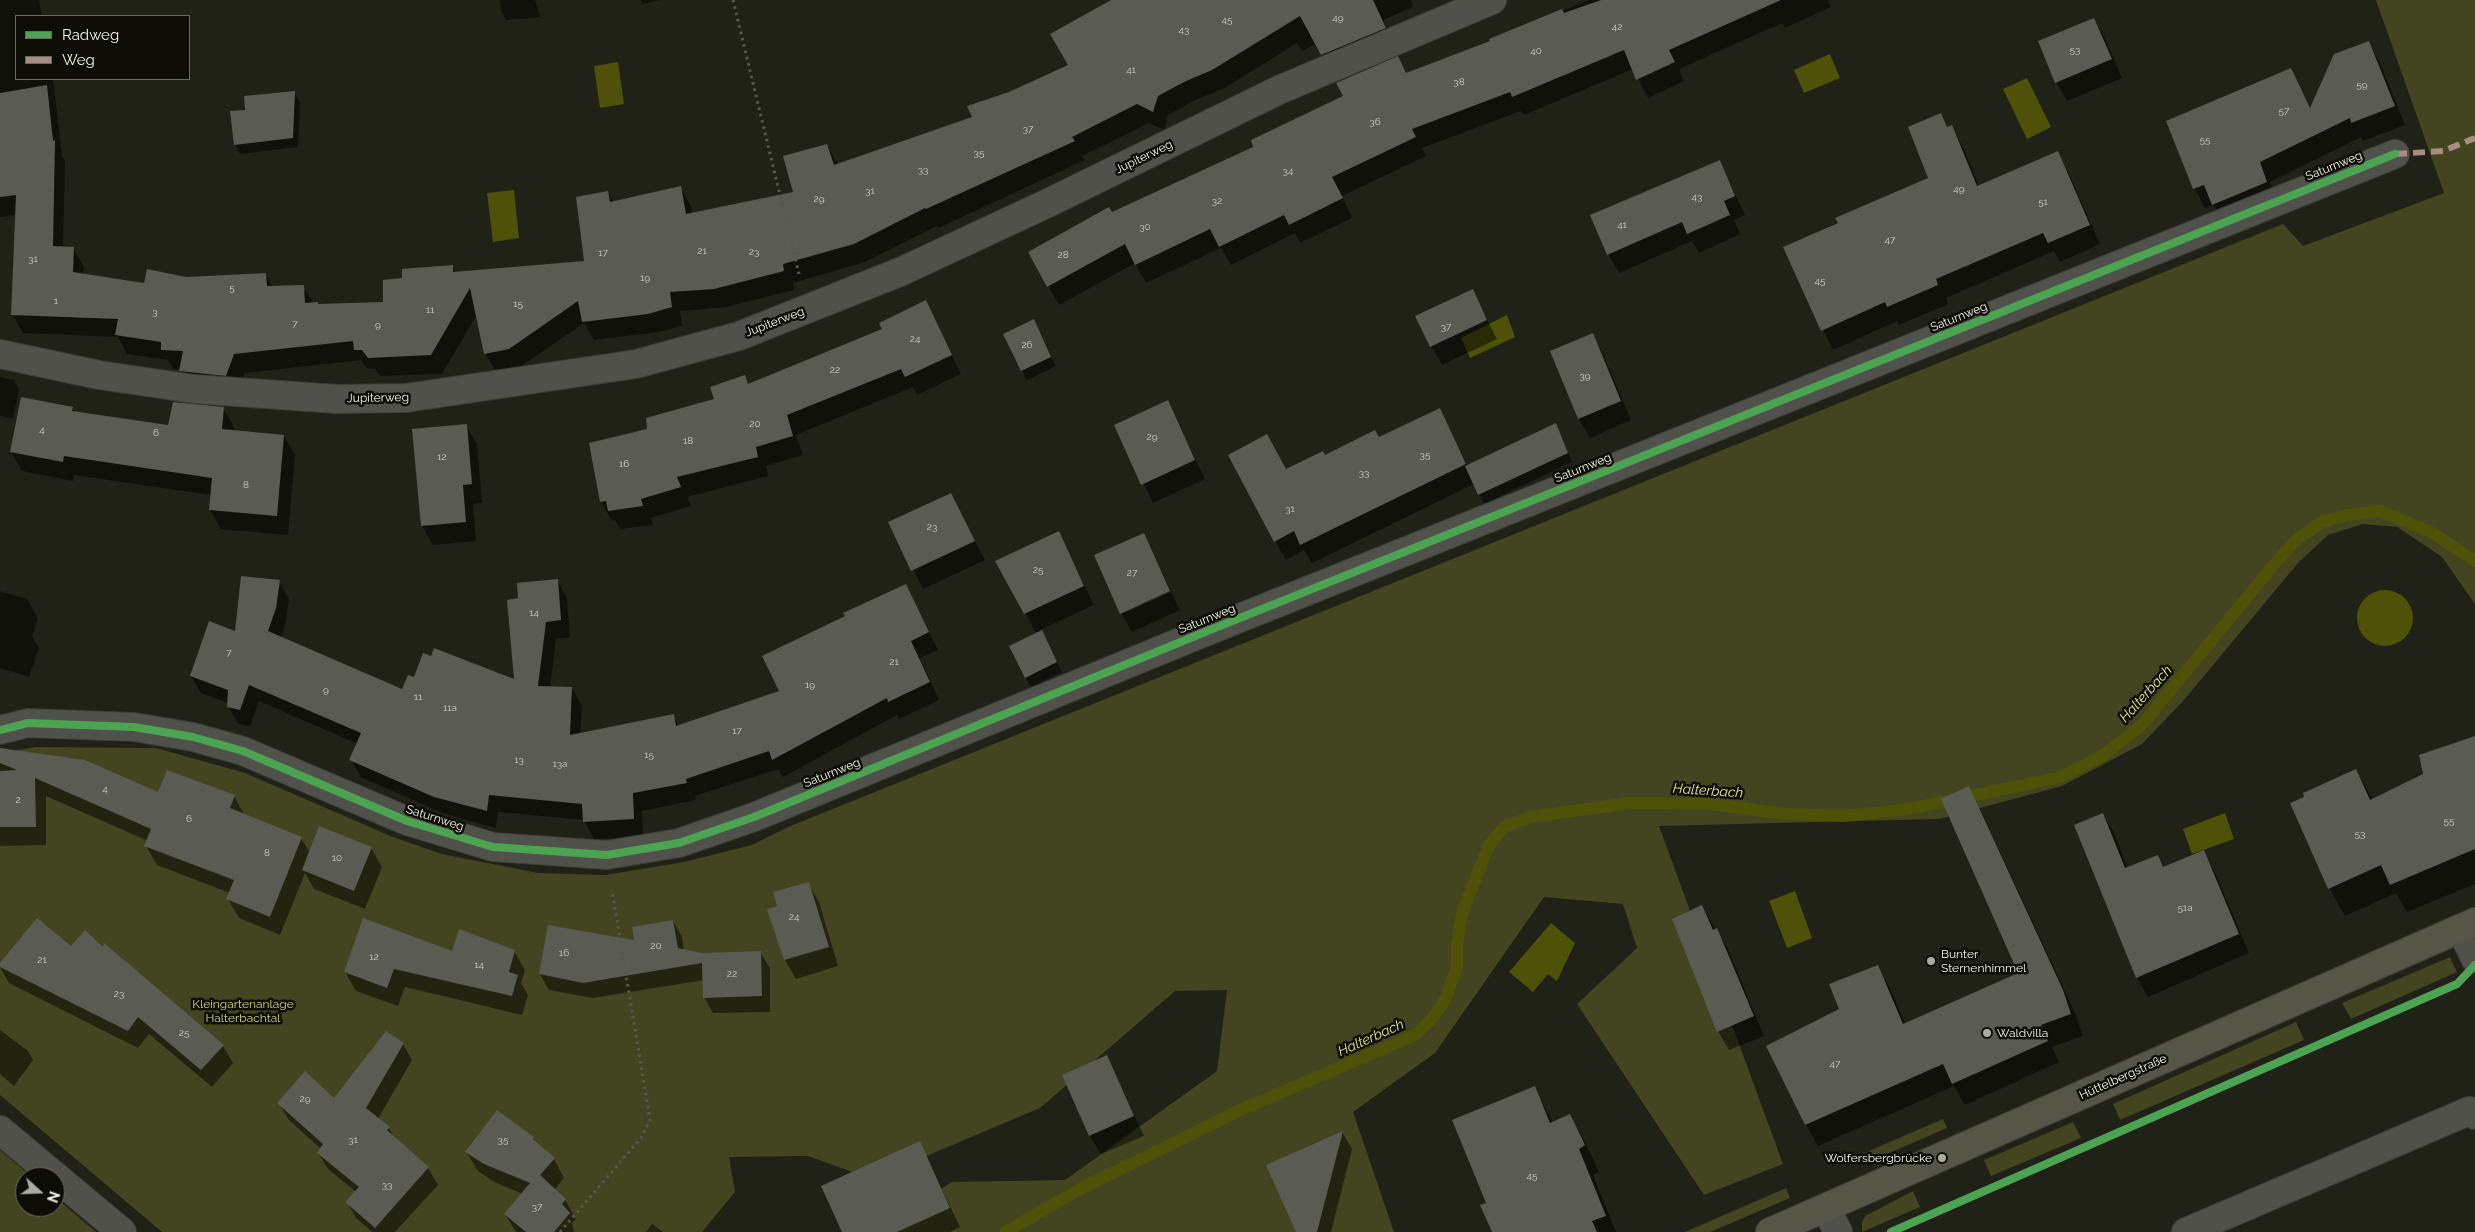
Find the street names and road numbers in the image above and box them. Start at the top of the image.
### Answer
street label: Jupiterweg [1113,137,1175,177]
street label: Saturnweg [2303,148,2365,184]
street label: Saturnweg [1928,299,1990,335]
street label: Jupiterweg [743,304,807,340]
street label: Jupiterweg [347,390,409,406]
street label: Saturnweg [1552,450,1614,486]
street label: Saturnweg [1176,601,1238,637]
street label: Saturnweg [801,755,863,791]
street label: Saturnweg [404,802,466,834]
street label: Hüttelbergstraße [2077,1051,2169,1103]

